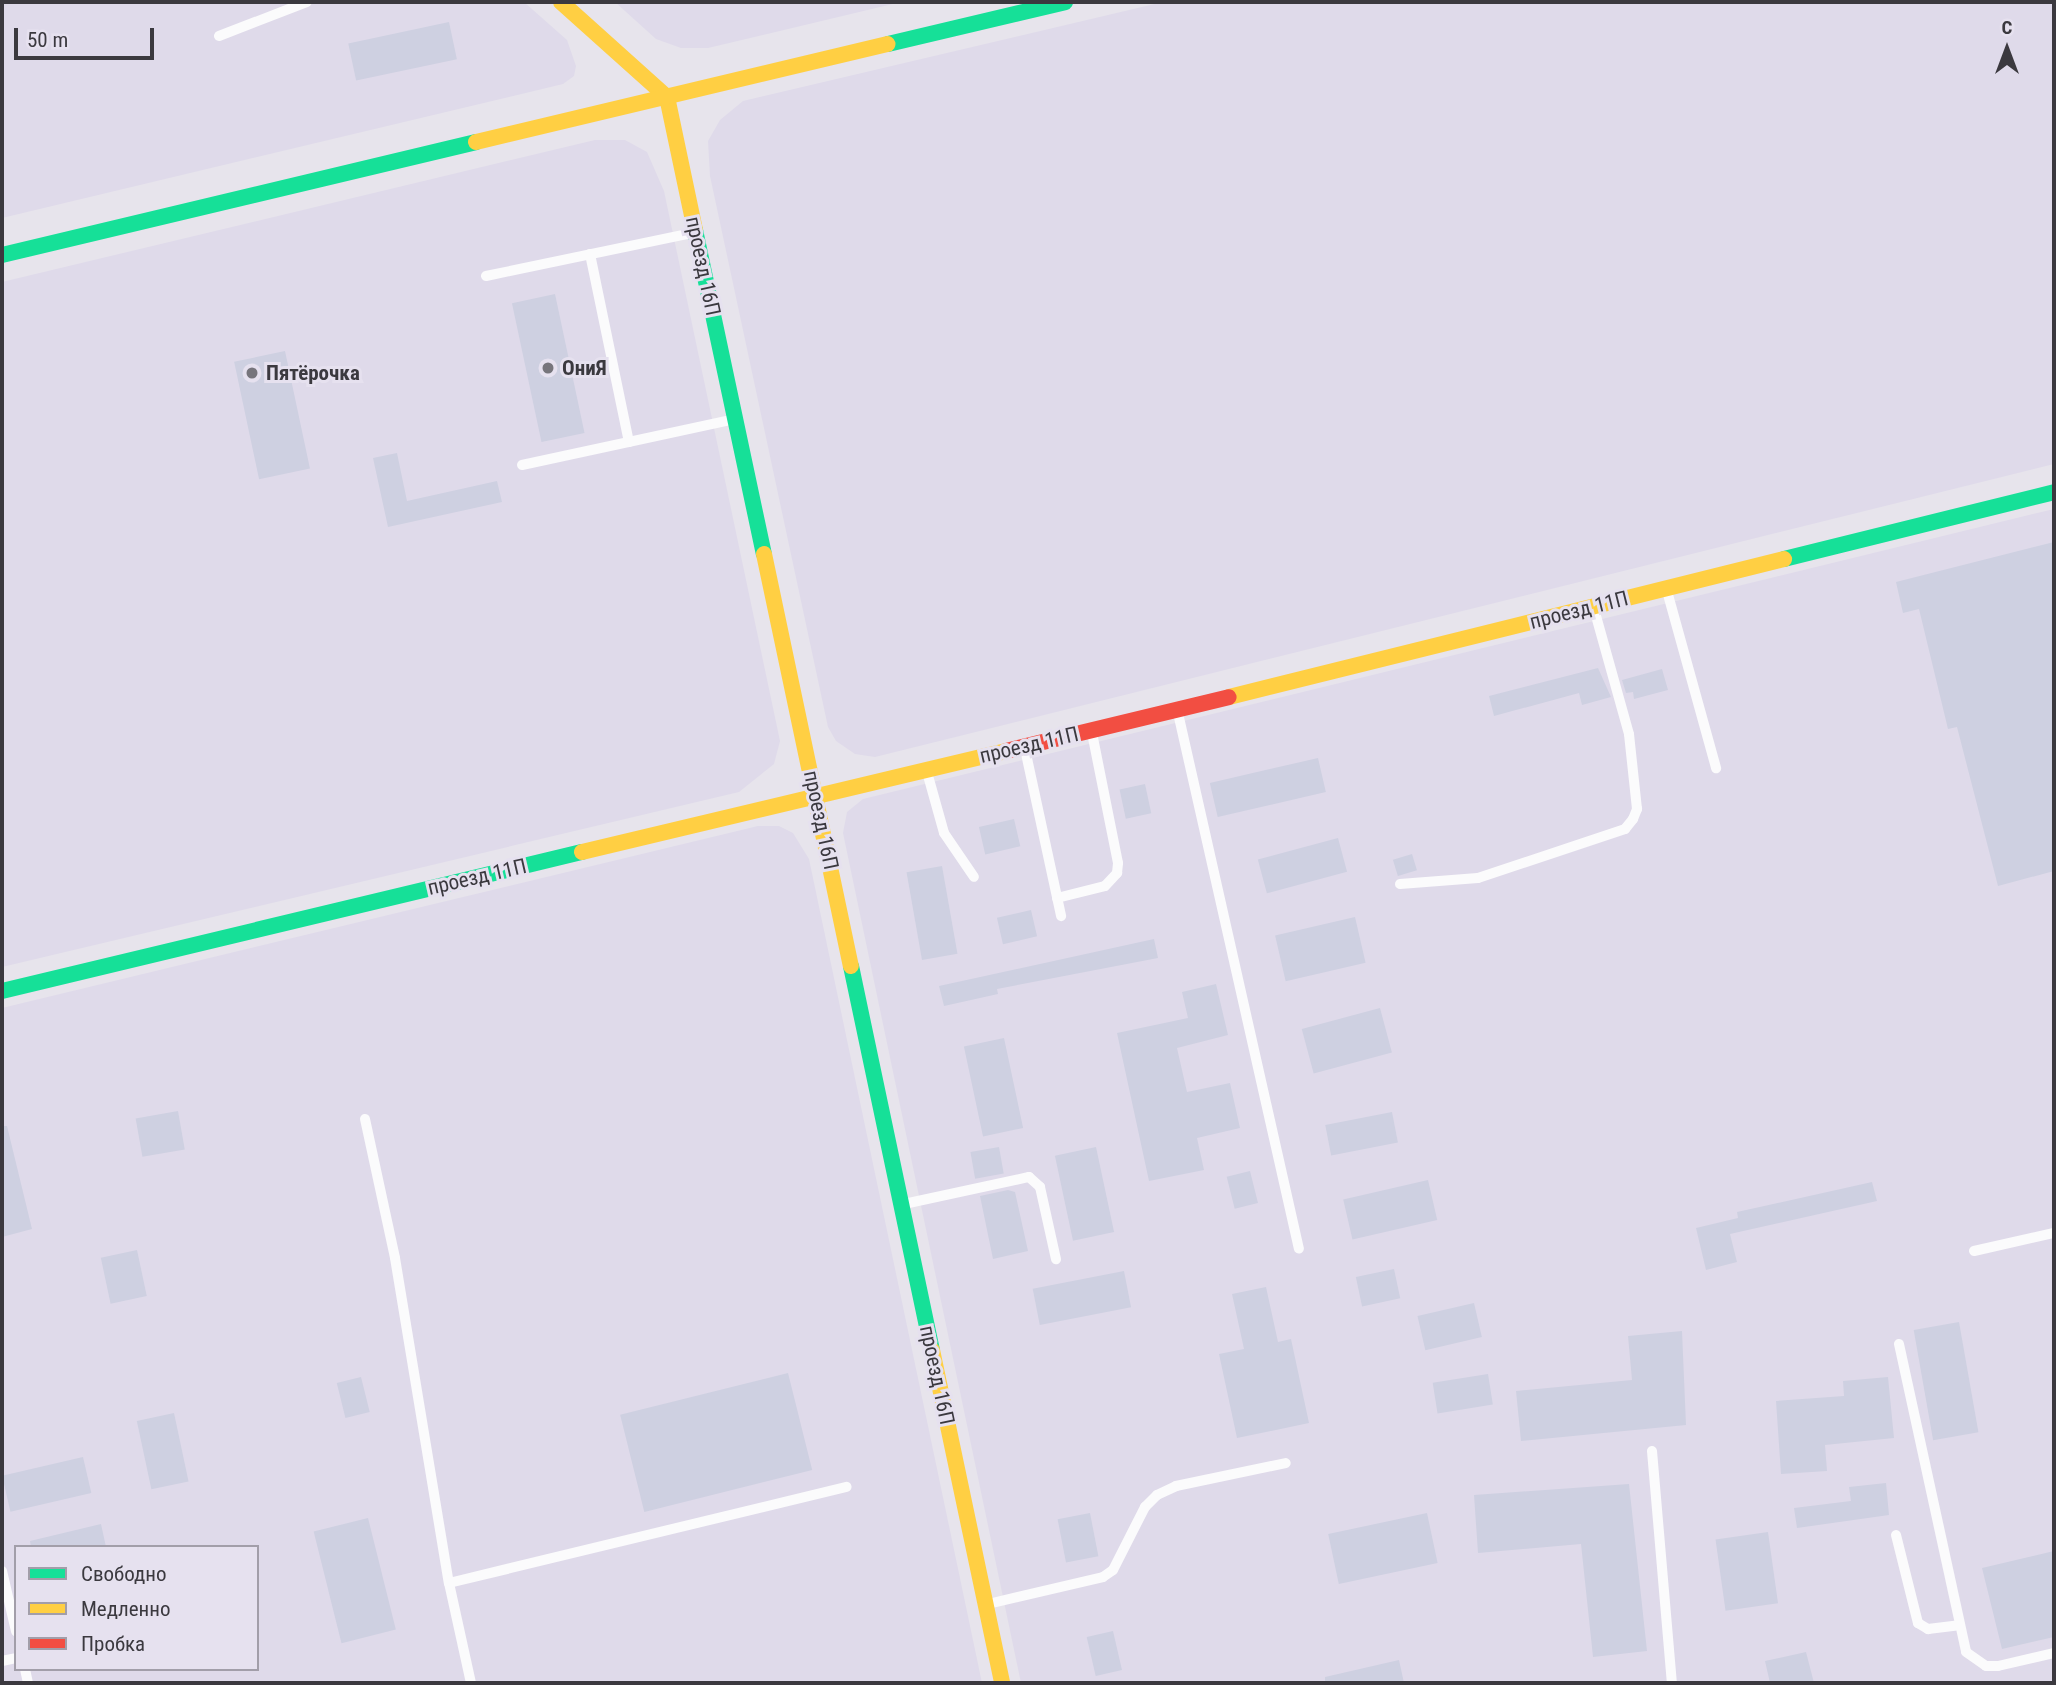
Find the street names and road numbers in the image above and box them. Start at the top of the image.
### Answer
street label: проезд 16П [680,214,726,318]
street label: проезд 11П [1527,586,1631,634]
street label: проезд 11П [977,721,1081,769]
street label: проезд 16П [798,768,844,872]
street label: проезд 11П [425,853,529,901]
street label: проезд 16П [914,1323,960,1427]

